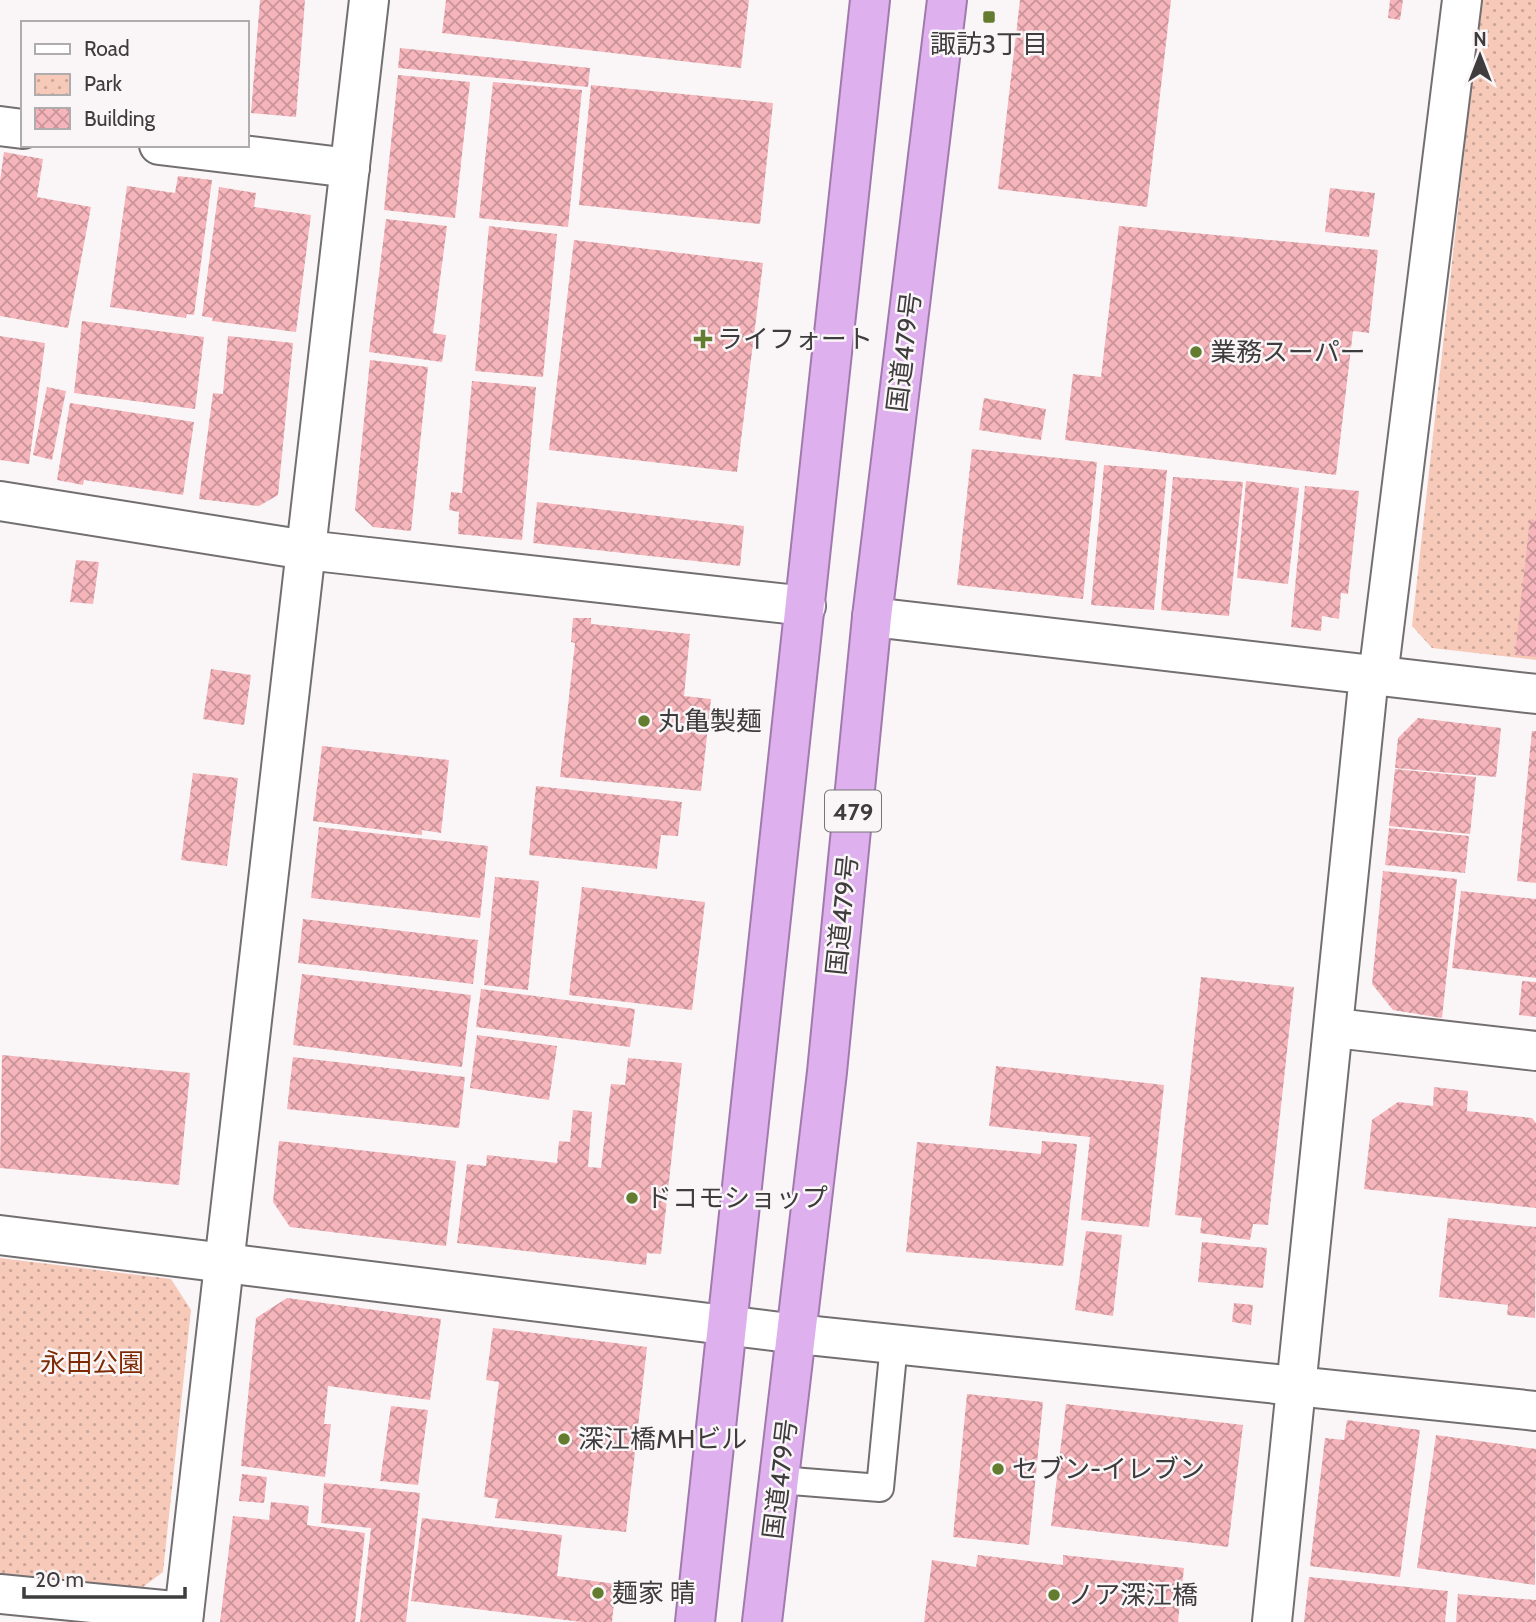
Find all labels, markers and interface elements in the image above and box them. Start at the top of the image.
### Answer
marker: 諏訪3丁目 [981,9,997,25]
legend [21,21,248,147]
north arrow [1445,21,1515,91]
place label: 諏訪3丁目 [930,28,1048,60]
text: N [1473,28,1487,51]
text: Road [84,36,130,61]
text: Park [84,71,122,96]
text: Building [84,106,156,131]
street label: 国道479号 [881,290,927,414]
place label: ライフォート [717,323,873,355]
marker: ライフォート [695,331,711,347]
place label: 業務スーパー [1210,336,1366,368]
marker: 業務スーパー [1188,344,1204,360]
place label: 丸亀製麺 [658,705,762,737]
marker: 丸亀製麺 [636,713,652,729]
road number: 479 [825,790,881,832]
street label: 国道479号 [820,853,864,977]
place label: ドコモショップ [646,1182,828,1214]
marker: ドコモショップ [624,1190,640,1206]
park label: 永田公園 [40,1347,144,1379]
street label: 国道479号 [757,1417,803,1541]
place label: 深江橋MHビル [578,1423,747,1455]
marker: 深江橋MHビル [556,1431,572,1447]
place label: セブン-イレブン [1012,1453,1205,1485]
marker: セブン-イレブン [990,1461,1006,1477]
scale bar [24,1556,186,1600]
text: 20 m [35,1567,84,1592]
place label: 麺家 晴 [612,1577,696,1609]
place label: ノア深江橋 [1068,1579,1198,1611]
marker: 麺家 晴 [590,1585,606,1601]
marker: ノア深江橋 [1046,1587,1062,1603]

